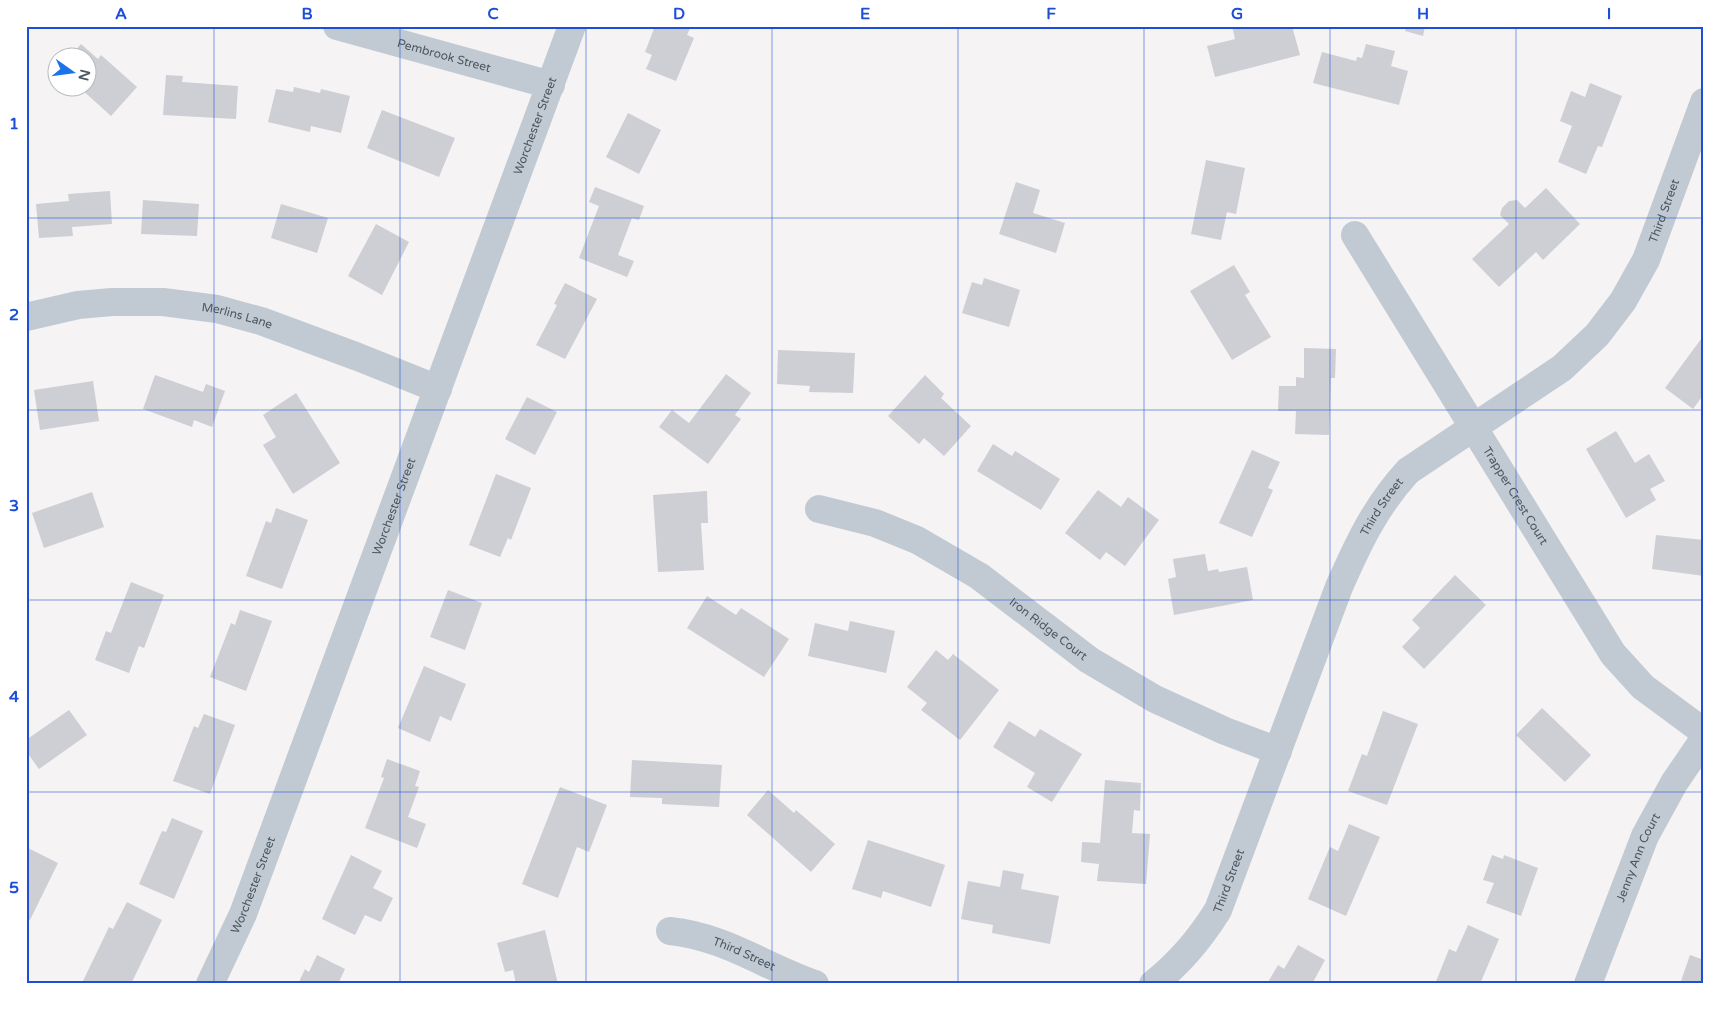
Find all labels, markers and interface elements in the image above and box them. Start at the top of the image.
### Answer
text: A [115,4,127,24]
text: B [301,4,313,24]
text: C [487,4,499,24]
text: D [673,4,685,24]
text: E [860,4,870,24]
text: F [1046,4,1056,24]
text: G [1231,4,1243,24]
text: H [1417,4,1429,24]
text: I [1607,4,1611,24]
street label: Pembrook Street [396,36,493,75]
north arrow [48,48,98,98]
text: N [75,68,94,83]
street label: Worchester Street [511,75,560,176]
text: 1 [9,114,19,134]
street label: Third Street [1646,177,1682,245]
street label: Merlins Lane [201,300,275,332]
text: 2 [9,305,19,325]
street label: Trapper Crest Court [1480,444,1551,547]
street label: Worchester Street [370,455,419,557]
street label: Third Street [1357,475,1406,538]
text: 3 [9,496,19,516]
street label: Iron Ridge Court [1007,595,1090,663]
text: 4 [9,687,19,707]
street label: Jenny Ann Court [1613,810,1663,904]
street label: Worchester Street [228,834,278,936]
street label: Third Street [1211,847,1247,915]
text: 5 [9,878,19,898]
street label: Third Street [711,934,778,974]

